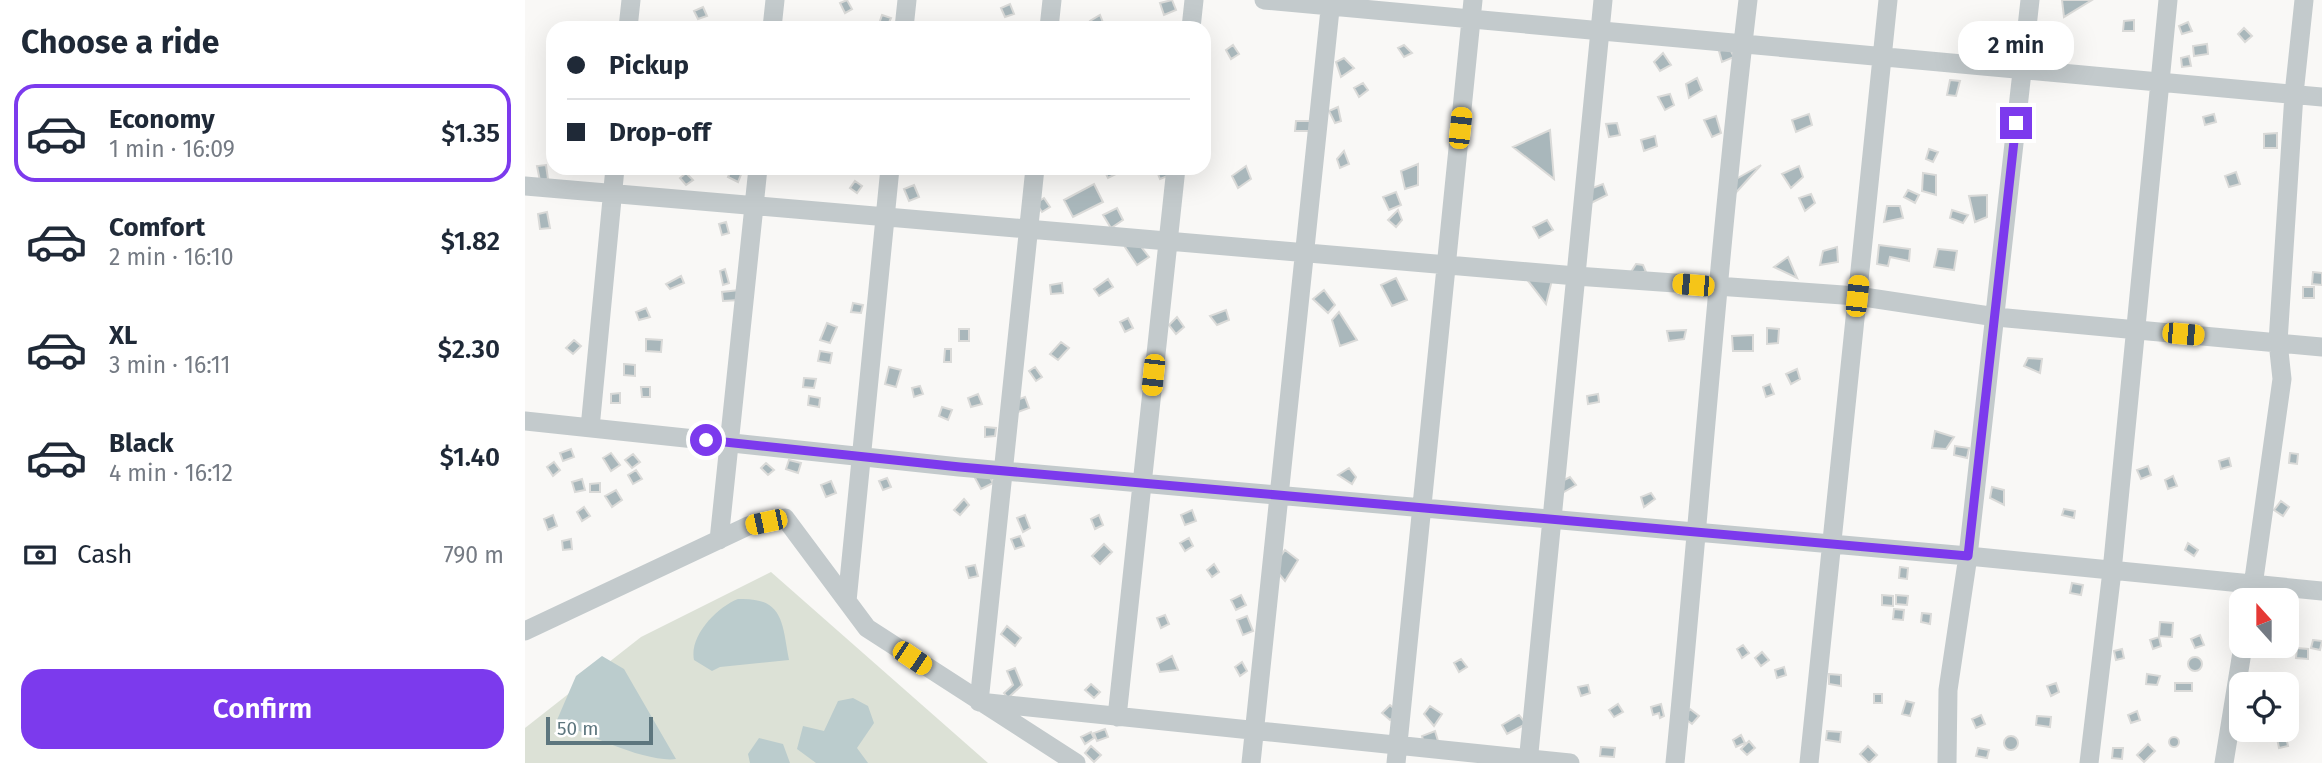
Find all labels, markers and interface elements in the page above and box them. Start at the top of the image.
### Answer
callout: 2 min [1958,22,2074,71]
text: Choose a ride [21,23,219,61]
text: 2 min [1988,31,2044,59]
text: Pickup [609,50,689,81]
icon: car [25,102,88,165]
text: Economy [109,104,215,135]
car [1448,106,1473,150]
route end [2000,107,2032,139]
text: Drop-off [609,117,711,148]
text: $1.35 [441,118,500,149]
text: 1 min · 16:09 [109,135,235,163]
icon: car [25,210,88,273]
text: Comfort [109,212,205,243]
text: $1.82 [441,226,500,257]
text: 2 min · 16:10 [109,243,233,271]
car [1672,273,1715,297]
car [1845,274,1870,318]
icon: car [25,318,88,381]
text: XL [109,320,137,351]
car [2162,322,2205,346]
text: $2.30 [438,334,500,365]
text: 3 min · 16:11 [109,351,230,379]
car [1141,353,1166,397]
route start [690,424,722,456]
icon: car [25,426,88,489]
text: Black [109,428,174,459]
text: $1.40 [440,442,500,473]
text: 4 min · 16:12 [109,459,233,487]
car [744,507,789,537]
icon: cash [21,536,59,574]
text: Cash [77,539,133,570]
text: 790 m [443,541,504,569]
north arrow [2229,588,2299,658]
map controls [2229,588,2299,742]
car [889,638,936,678]
button: Confirm [21,669,504,749]
button: locate [2229,672,2299,742]
scale bar [546,714,653,746]
text: 50 m [557,717,598,740]

